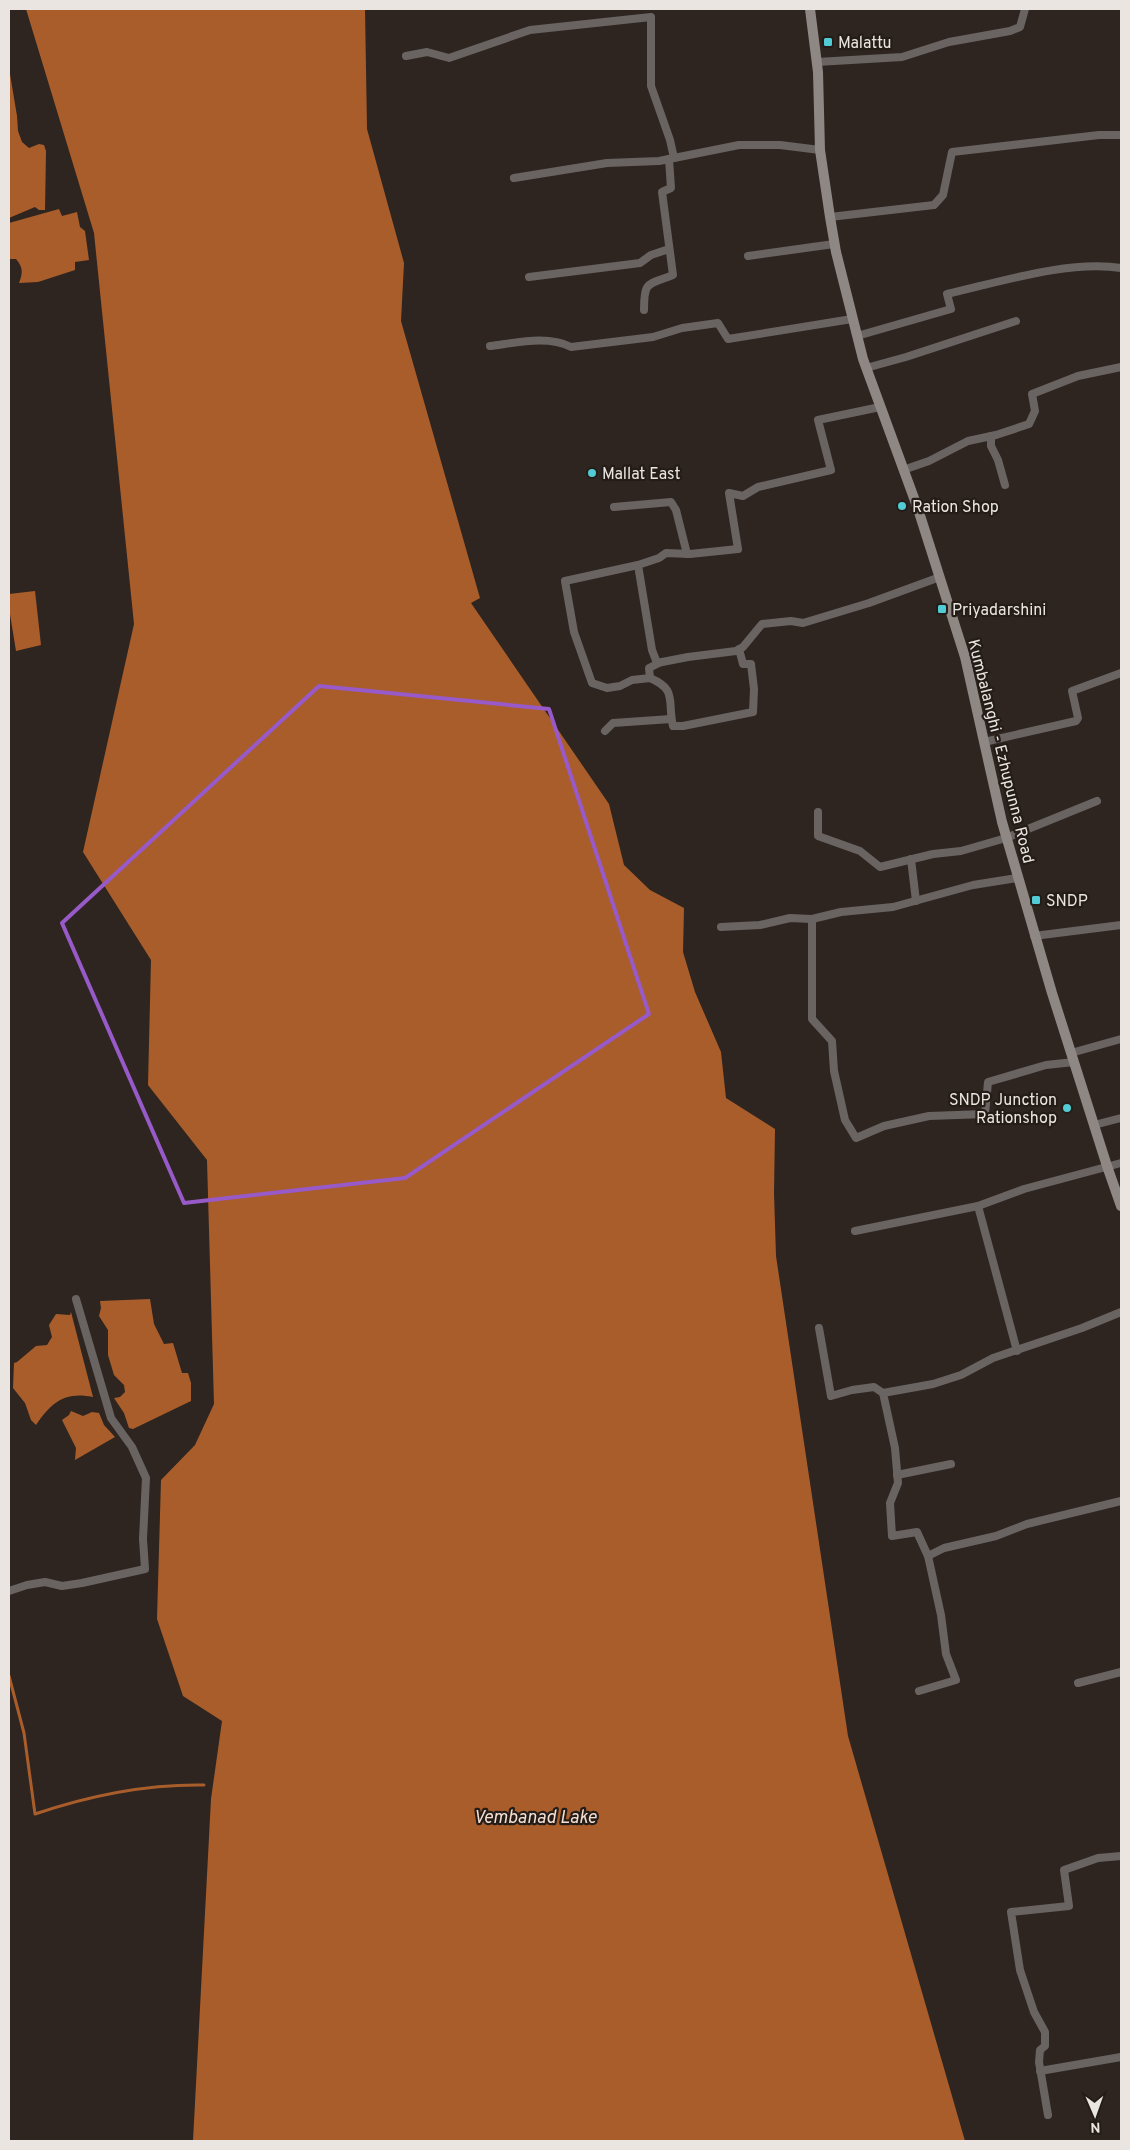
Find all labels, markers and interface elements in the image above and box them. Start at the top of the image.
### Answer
place label: Malattu [838,34,892,54]
marker: Malattu [822,36,834,48]
place label: Mallat East [602,465,680,485]
marker: Mallat East [586,467,598,479]
place label: Ration Shop [912,498,999,518]
marker: Ration Shop [896,500,908,512]
place label: Priyadarshini [952,601,1046,621]
marker: Priyadarshini [936,603,948,615]
street label: Kumbalanghi - Ezhupunna Road [962,637,1038,866]
place label: SNDP [1046,892,1088,912]
marker: SNDP [1030,894,1042,906]
place label: SNDP Junction Rationshop [949,1091,1057,1129]
marker: SNDP Junction Rationshop [1061,1102,1073,1114]
water label: Vembanad Lake [474,1807,597,1830]
north arrow [1070,2090,1120,2140]
text: N [1090,2118,1101,2135]

